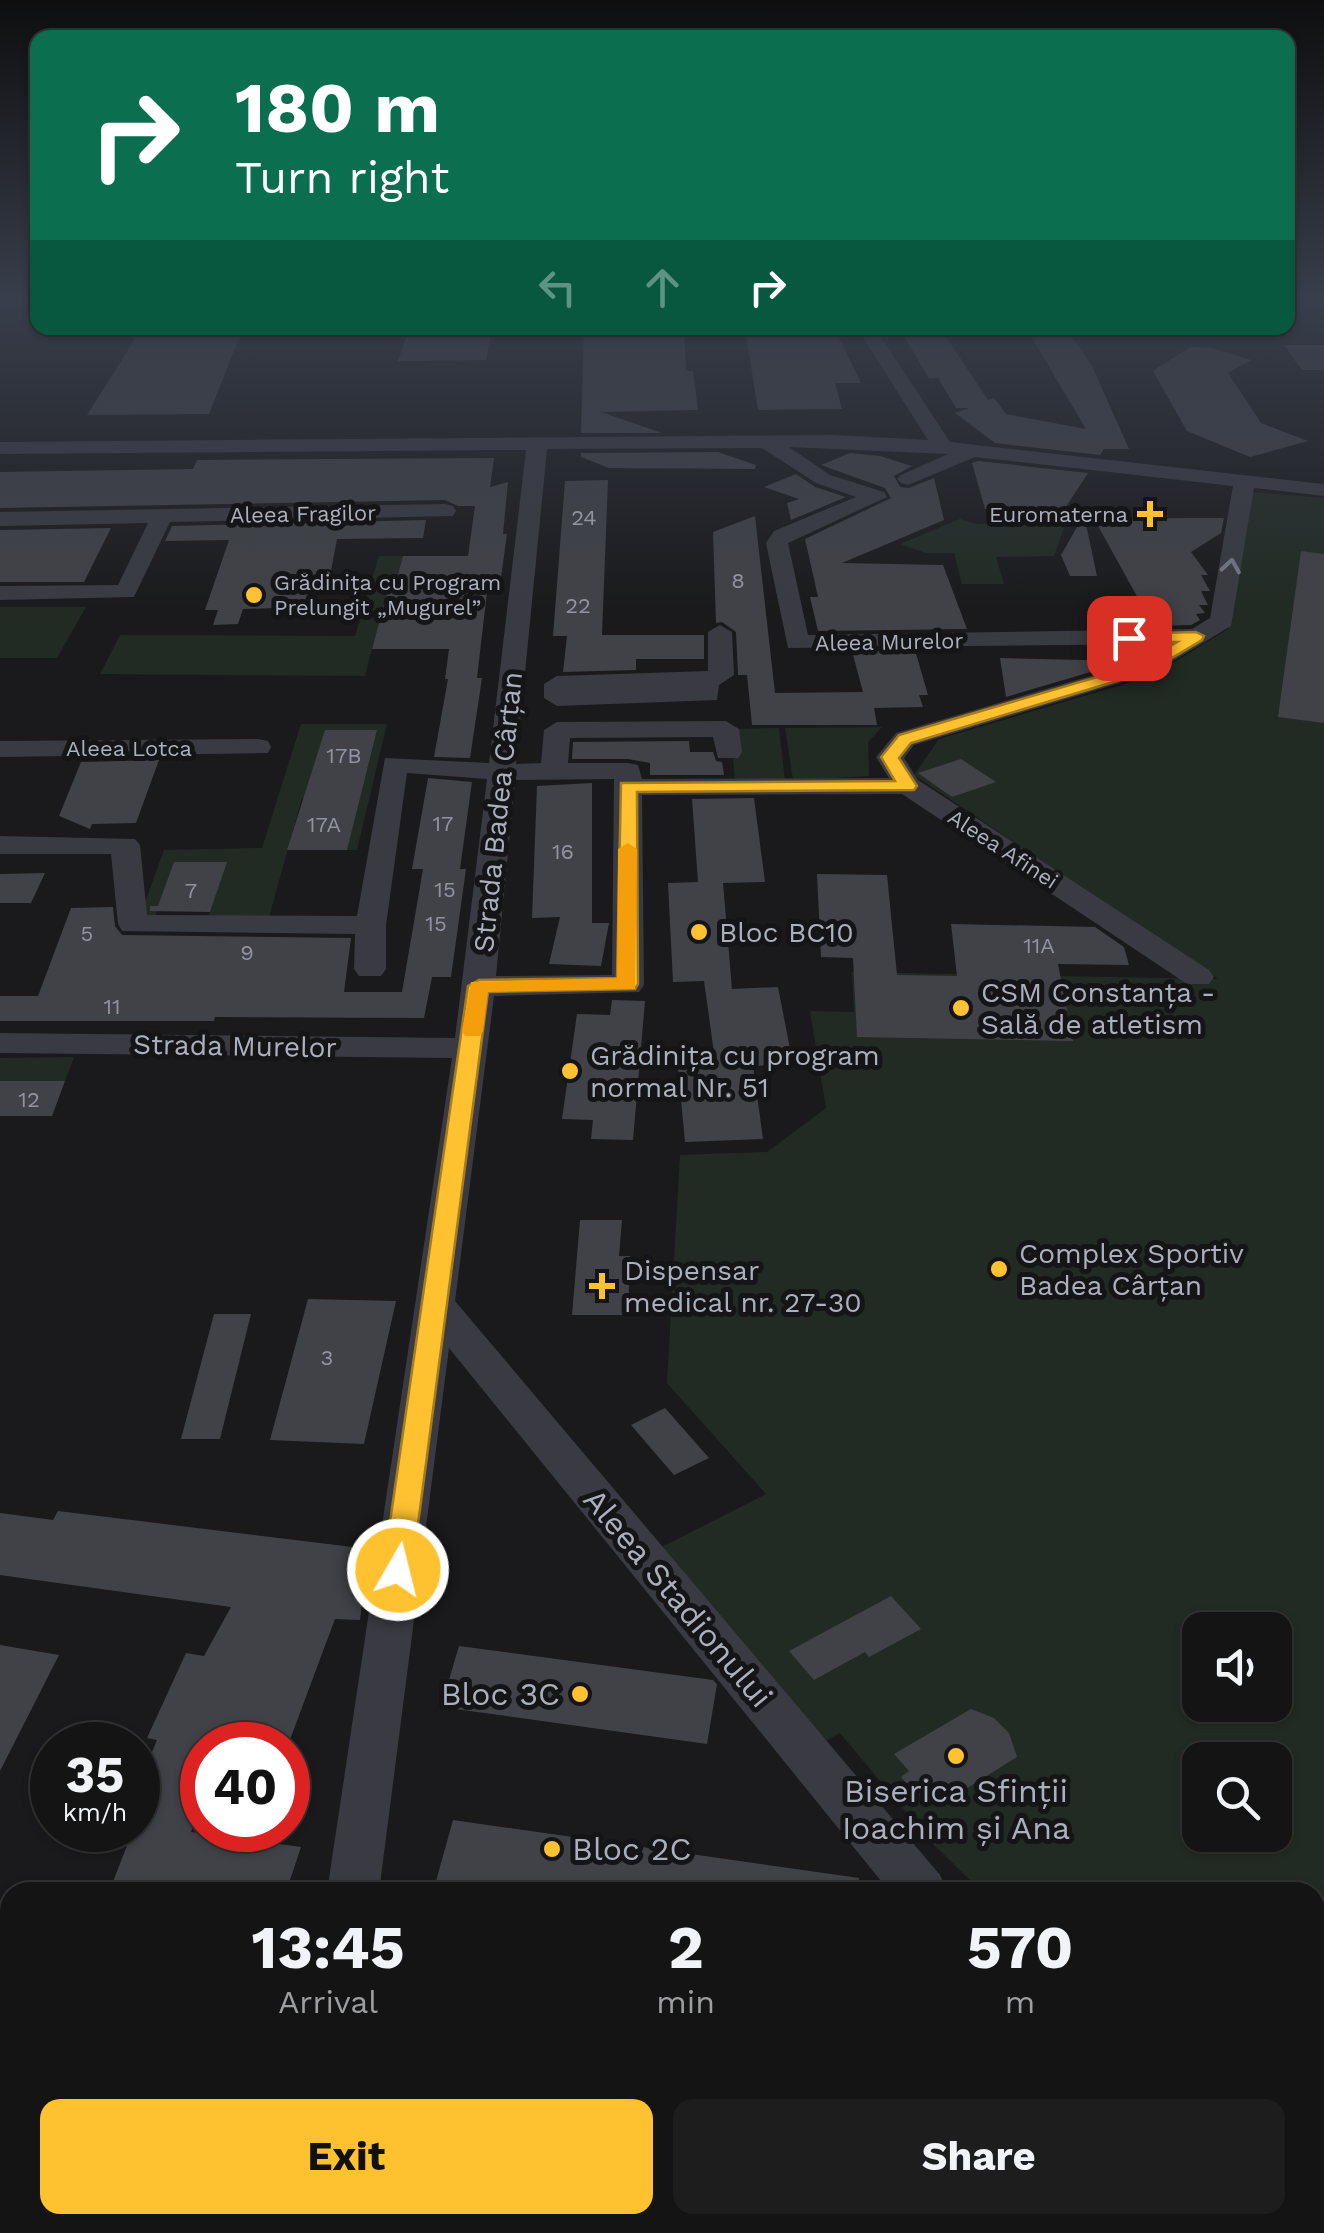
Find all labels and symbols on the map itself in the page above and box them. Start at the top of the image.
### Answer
street label: Aleea Fragilor [230,500,376,528]
marker: Euromaterna [1137,501,1163,527]
place label: Euromaterna [989,502,1128,527]
house number: 24 [571,505,597,530]
one-way arrow [1219,558,1240,575]
house number: 8 [731,568,745,593]
place label: Grădinița cu Program Prelungit „Mugurel” [274,570,501,620]
marker: Grădinița cu Program Prelungit „Mugurel” [243,584,265,606]
house number: 22 [565,593,591,618]
pin [1087,596,1172,681]
street label: Aleea Murelor [815,628,963,656]
street label: Strada Badea Cârțan [467,670,529,954]
street label: Aleea Lotca [66,736,192,761]
house number: 17B [326,743,362,768]
street label: Aleea Afinei [943,804,1063,894]
house number: 17 [433,811,453,836]
house number: 17A [307,812,341,837]
house number: 16 [552,839,574,864]
house number: 15 [434,877,456,902]
house number: 7 [185,878,197,903]
house number: 15 [425,911,447,936]
place label: Bloc BC10 [719,916,854,949]
house number: 5 [81,921,93,946]
marker: Bloc BC10 [688,921,710,943]
house number: 11A [1023,933,1055,958]
house number: 9 [240,940,254,965]
place label: CSM Constanța - Sală de atletism [981,976,1215,1041]
house number: 11 [103,994,121,1019]
marker: CSM Constanța - Sală de atletism [950,997,972,1019]
street label: Strada Murelor [133,1028,337,1064]
place label: Grădinița cu program normal Nr. 51 [590,1039,880,1104]
marker: Grădinița cu program normal Nr. 51 [559,1060,581,1082]
house number: 12 [18,1087,40,1112]
place label: Complex Sportiv Badea Cârțan [1019,1237,1244,1302]
place label: Dispensar medical nr. 27-30 [624,1254,862,1319]
marker: Complex Sportiv Badea Cârțan [988,1258,1010,1280]
marker: Dispensar medical nr. 27-30 [589,1273,615,1299]
house number: 3 [321,1345,333,1370]
street label: Aleea Stadionului [576,1481,780,1715]
position arrow [346,1518,450,1622]
place label: Bloc 3C [441,1675,560,1713]
marker: Bloc 3C [569,1683,591,1705]
speed limit sign: 40 [180,1722,310,1852]
marker: Biserica Sfinții Ioachim și Ana [945,1745,967,1767]
place label: Biserica Sfinții Ioachim și Ana [842,1772,1070,1847]
place label: Bloc 2C [572,1830,691,1868]
marker: Bloc 2C [541,1838,563,1860]

